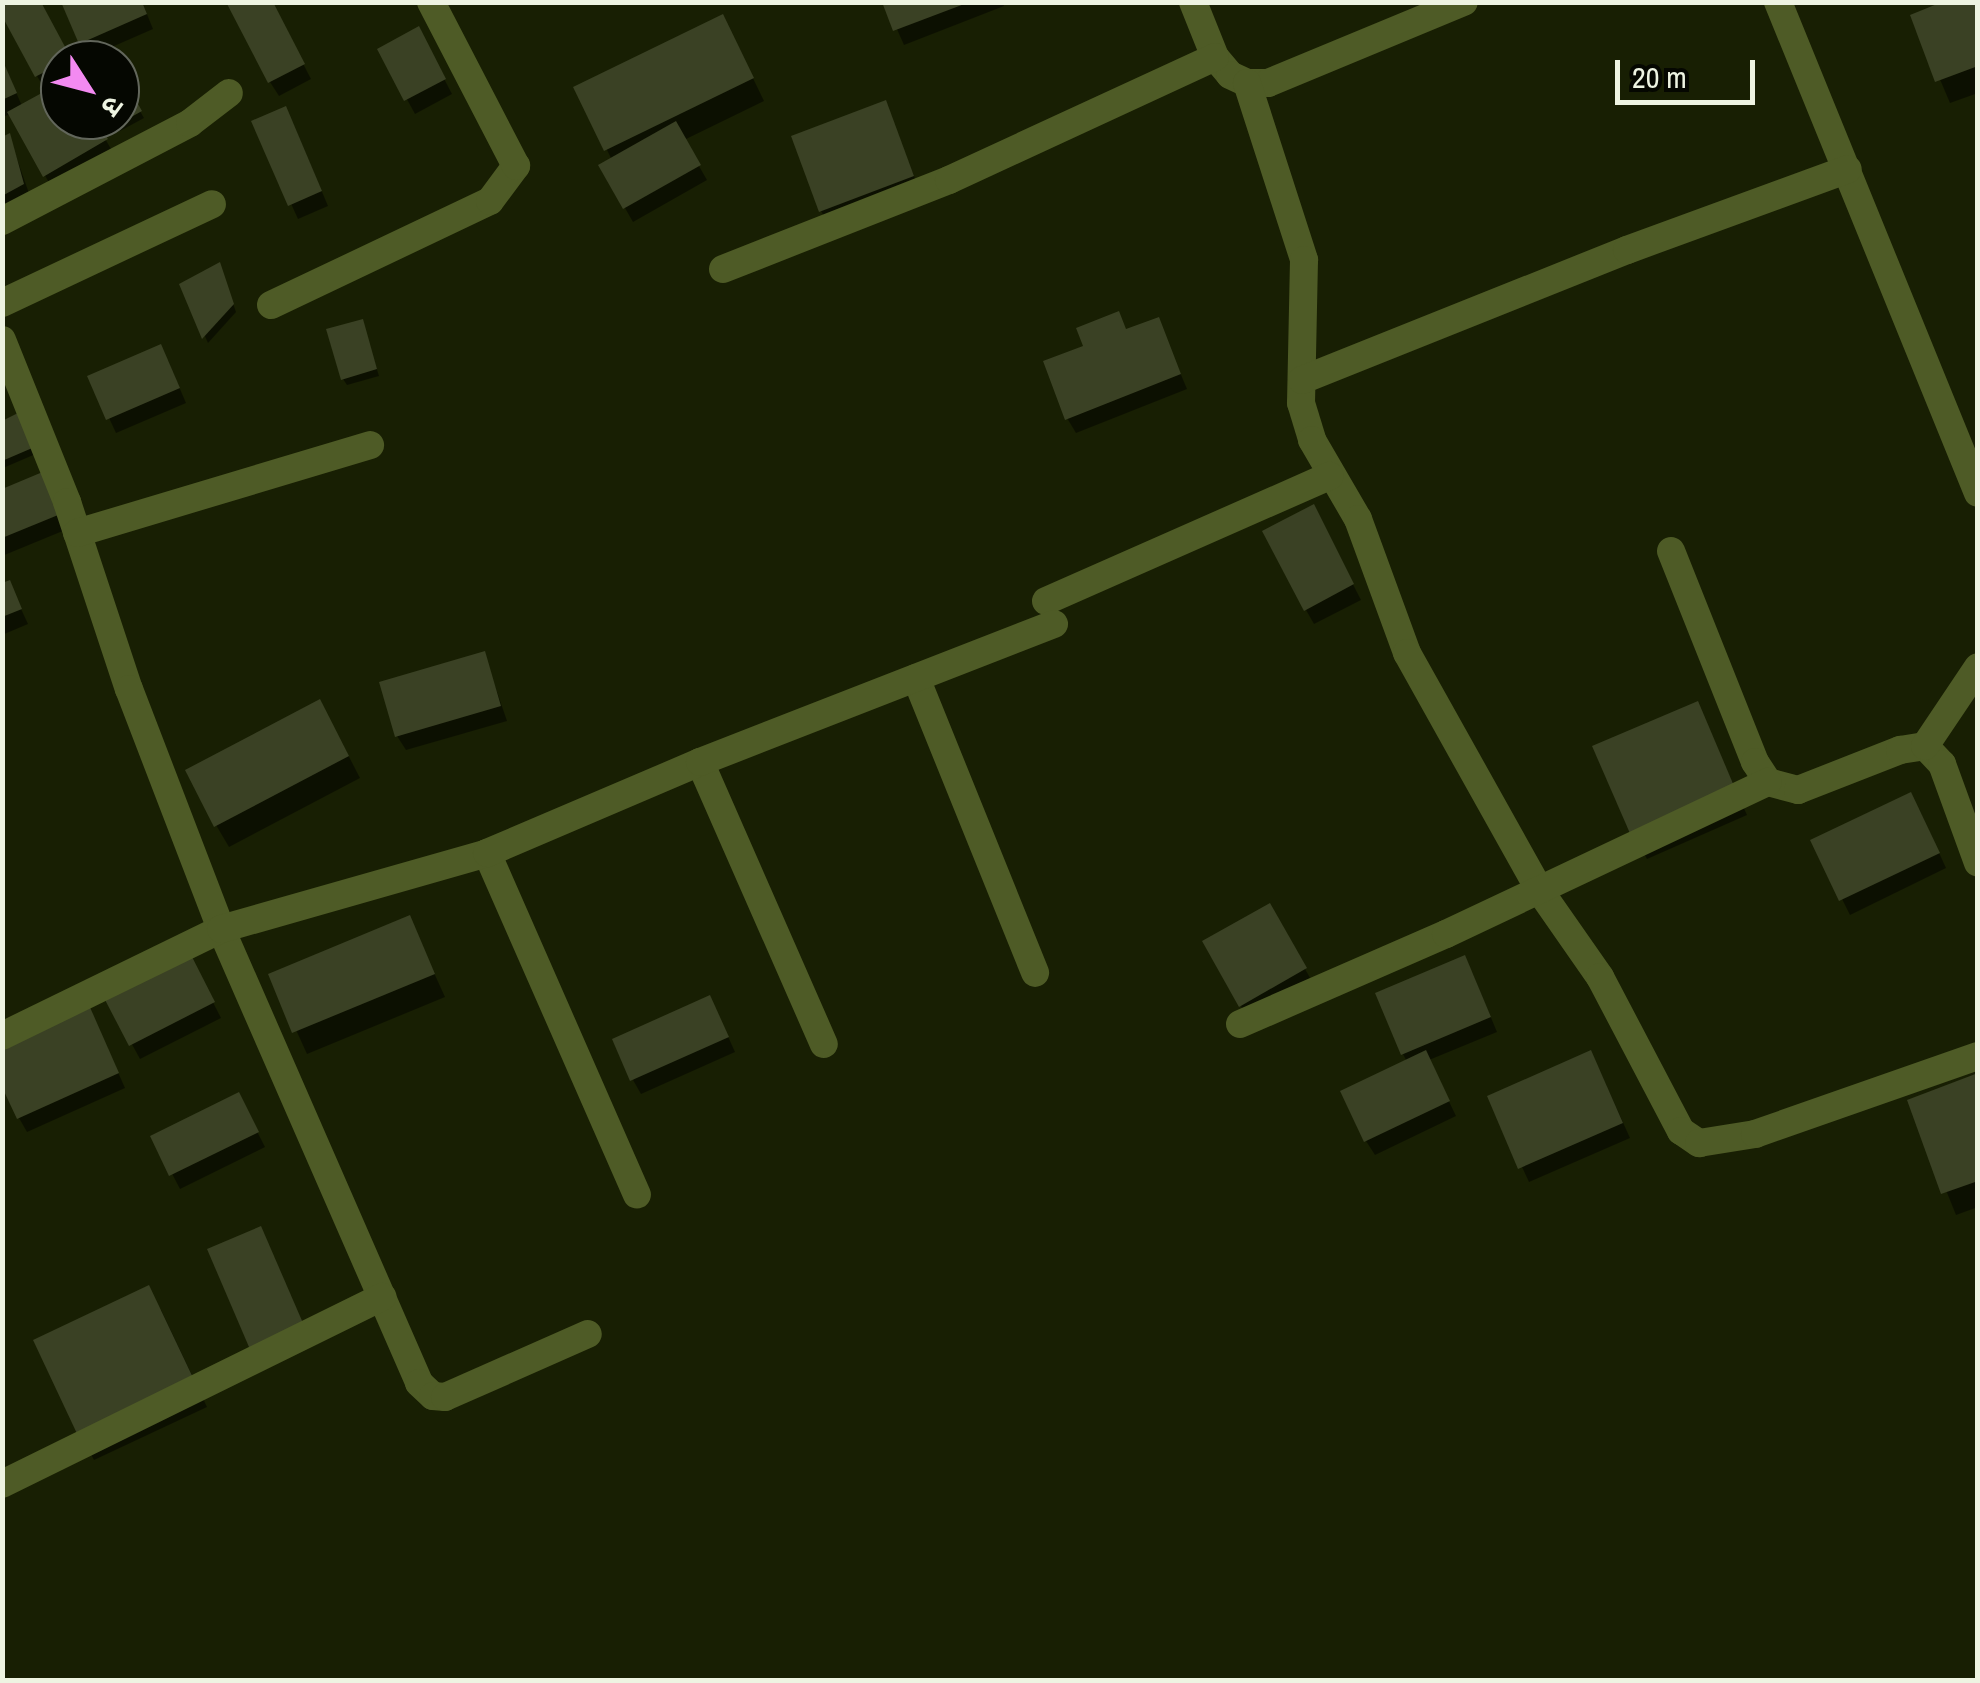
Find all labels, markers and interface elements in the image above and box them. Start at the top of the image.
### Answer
north arrow [40,40,140,140]
scale bar [1620,40,1760,102]
text: 20 m [1632,57,1687,97]
text: उ [92,89,133,124]

